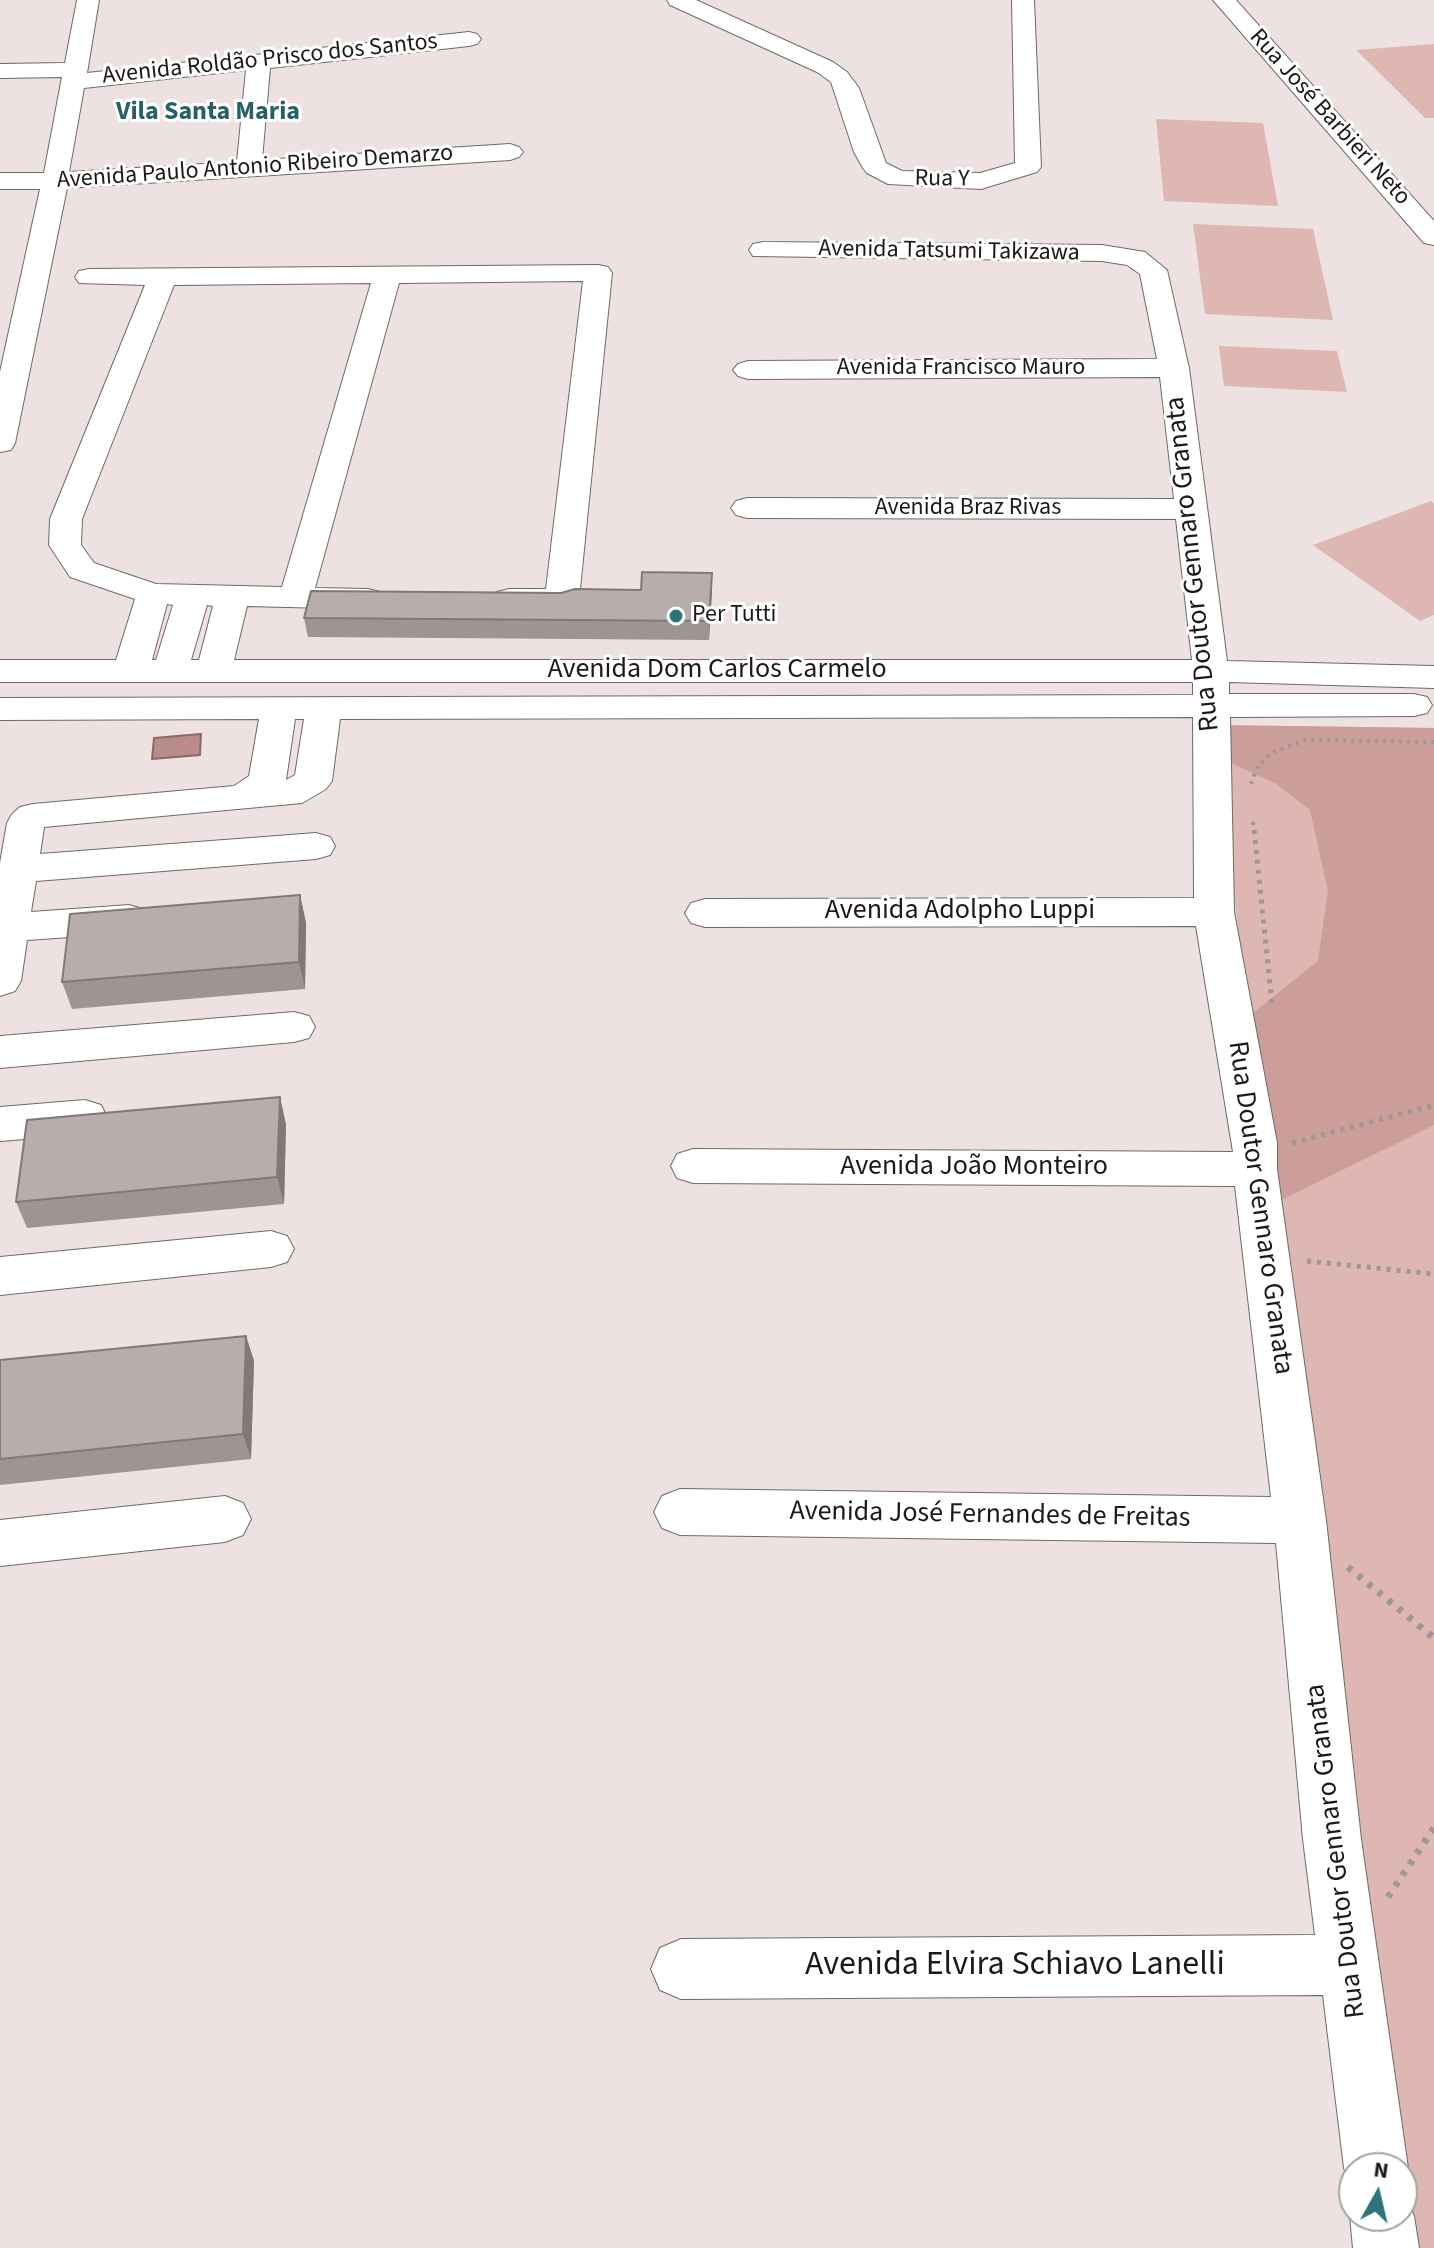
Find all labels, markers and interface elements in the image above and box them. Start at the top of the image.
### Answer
street label: Rua José Barbieri Neto [1242,24,1416,212]
street label: Avenida Roldão Prisco dos Santos [101,28,439,92]
district label: Vila Santa Maria [116,97,300,129]
street label: Avenida Paulo Antonio Ribeiro Demarzo [56,140,454,196]
street label: Rua Y [914,165,970,195]
street label: Avenida Tatsumi Takizawa [818,235,1080,269]
street label: Avenida Francisco Mauro [837,355,1085,383]
street label: Rua Doutor Gennaro Granata [1160,395,1228,733]
street label: Avenida Braz Rivas [875,495,1061,523]
place label: Per Tutti [692,602,777,630]
marker: Per Tutti [667,607,685,625]
street label: Avenida Dom Carlos Carmelo [547,654,887,688]
street label: Avenida Adolpho Luppi [825,895,1095,929]
street label: Rua Doutor Gennaro Granata [1219,1039,1299,1377]
street label: Avenida João Monteiro [840,1151,1108,1185]
street label: Avenida José Fernandes de Freitas [789,1496,1191,1536]
street label: Rua Doutor Gennaro Granata [1300,1682,1374,2020]
street label: Avenida Elvira Schiavo Lanelli [805,1947,1225,1987]
north arrow [1338,2152,1418,2232]
text: N [1372,2153,1391,2187]

